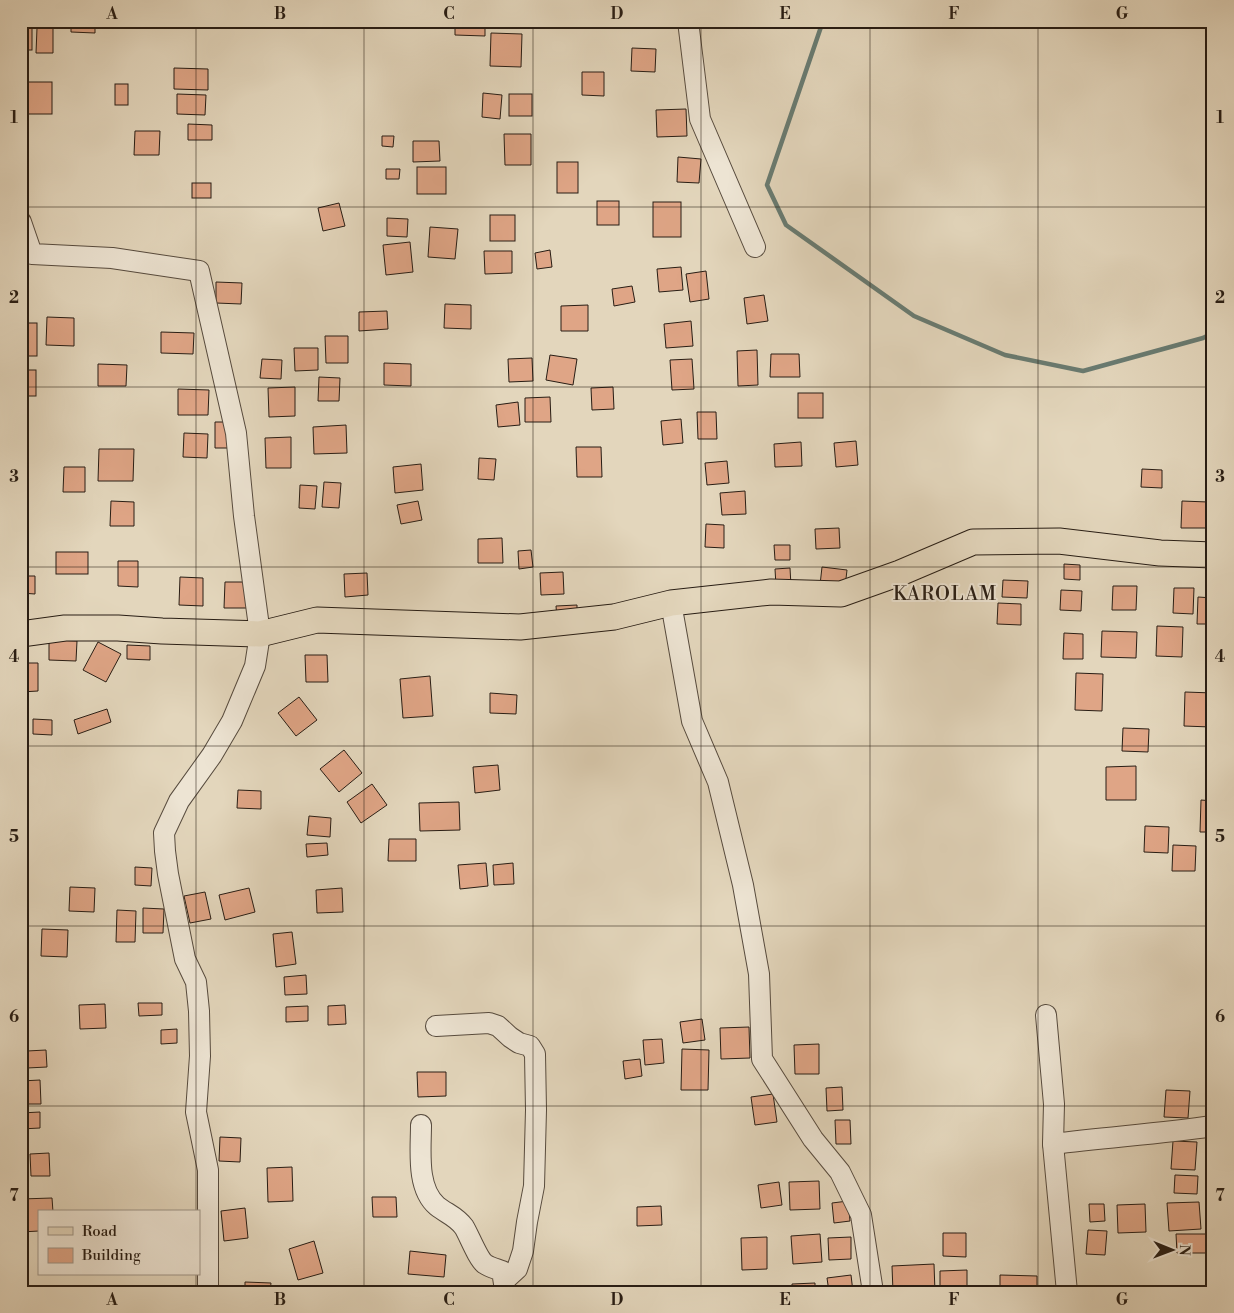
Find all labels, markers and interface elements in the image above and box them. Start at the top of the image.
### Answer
text: A [105,4,118,24]
text: B [274,4,286,24]
text: C [443,4,455,24]
text: D [611,4,624,24]
text: E [779,4,791,24]
text: F [948,4,960,24]
text: G [1116,4,1129,24]
text: 1 [10,108,18,128]
text: 1 [1216,108,1224,128]
text: 2 [9,288,19,308]
text: 2 [1215,288,1225,308]
text: 3 [9,467,19,487]
text: 3 [1215,467,1225,487]
district label: KAROLAM [893,582,997,606]
text: 4 [9,647,20,667]
text: 4 [1215,647,1226,667]
text: 5 [9,827,19,847]
text: 5 [1215,827,1225,847]
text: 6 [9,1007,19,1027]
text: 6 [1215,1007,1225,1027]
text: 7 [9,1186,19,1206]
text: 7 [1215,1186,1225,1206]
legend [38,1210,200,1276]
text: Road [82,1222,117,1241]
north arrow [1146,1226,1196,1276]
text: N [1175,1245,1193,1256]
text: Building [81,1246,141,1265]
text: A [105,1290,118,1310]
text: B [274,1290,286,1310]
text: C [443,1290,455,1310]
text: D [611,1290,624,1310]
text: E [779,1290,791,1310]
text: F [948,1290,960,1310]
text: G [1116,1290,1129,1310]

